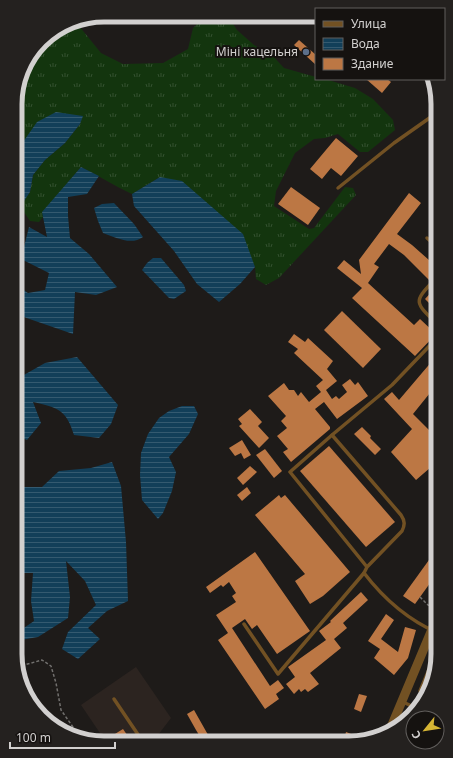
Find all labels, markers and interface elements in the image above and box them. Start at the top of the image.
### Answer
legend [315,8,445,80]
text: Улица [351,15,386,32]
text: Вода [351,35,380,52]
place label: Міні кацельня [216,43,298,60]
marker: Міні кацельня [301,47,311,57]
text: Здание [351,55,394,72]
north arrow [405,710,445,750]
scale bar [10,724,115,750]
text: С [408,728,424,742]
text: 100 m [16,729,51,746]

